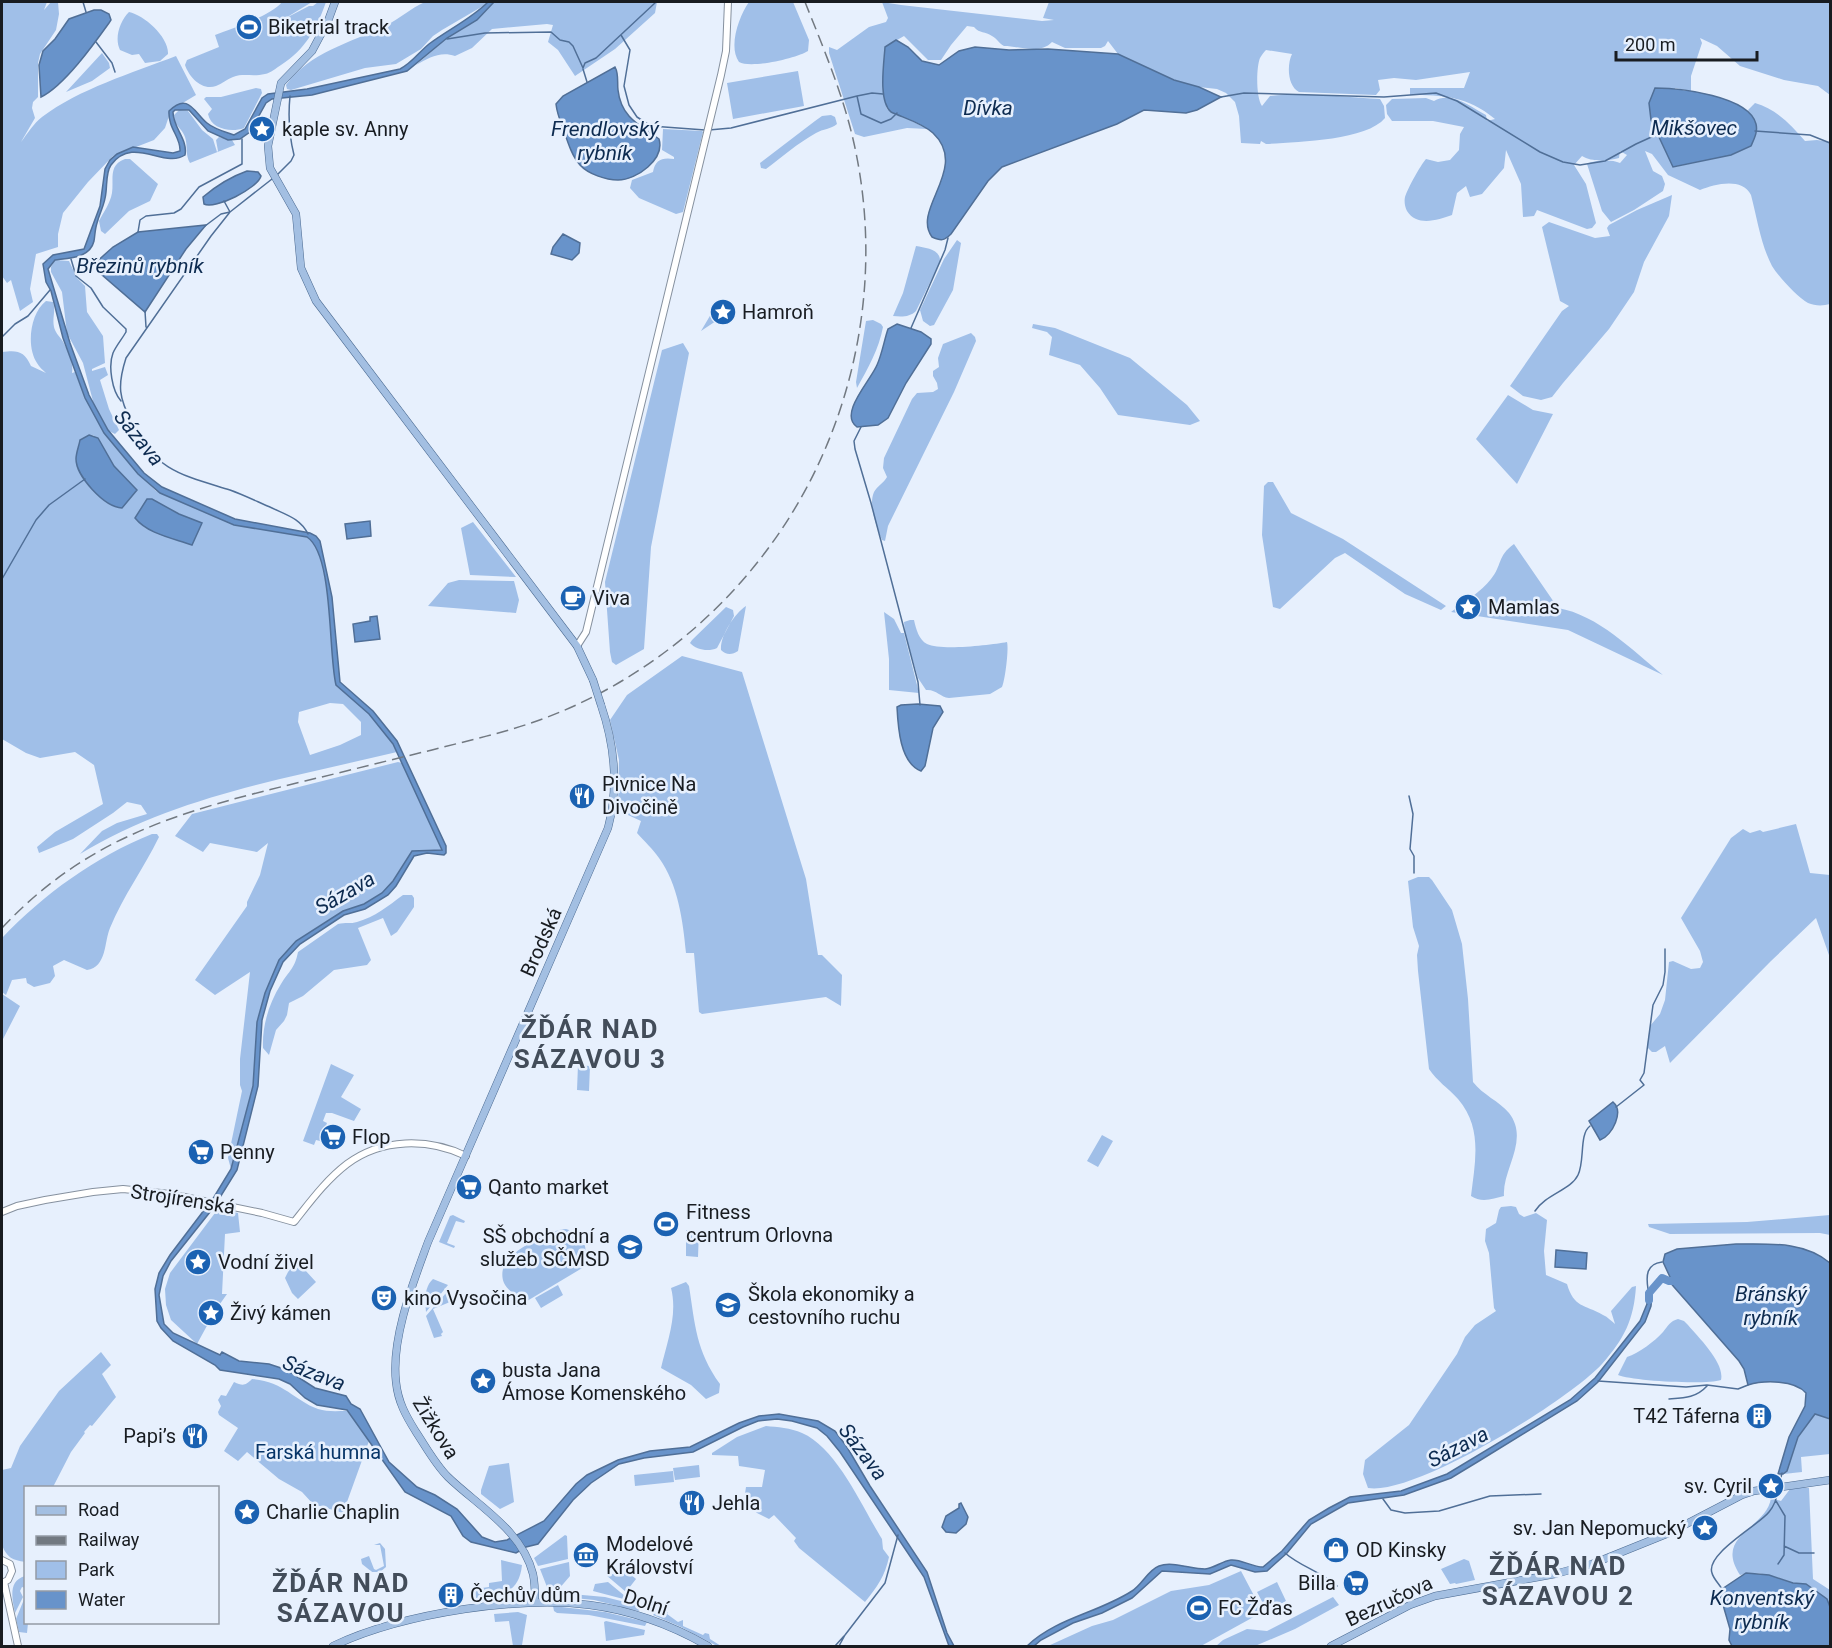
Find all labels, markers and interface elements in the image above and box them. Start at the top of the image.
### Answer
sports icon: Biketrial track [234,12,264,42]
place label: Biketrial track [268,15,390,39]
scale bar [1616,24,1757,62]
text: 200 m [1625,34,1676,55]
water label: Dívka [963,96,1013,120]
place icon: kaple sv. Anny [247,114,277,144]
water label: Mikšovec [1651,116,1737,140]
place label: kaple sv. Anny [282,117,409,141]
water label: Frendlovský rybník [551,117,660,165]
water label: Březinů rybník [76,254,205,278]
place icon: Hamroň [708,297,738,327]
place label: Hamroň [742,300,814,324]
water label: Sázava [109,405,169,471]
cafe icon: Viva [558,583,588,613]
place label: Viva [592,586,630,610]
place icon: Mamlas [1453,592,1483,622]
place label: Mamlas [1488,595,1560,619]
place label: Pivnice Na Divočině [602,772,696,819]
restaurant icon: Pivnice Na Divočině [567,781,597,811]
water label: Sázava [311,866,379,920]
street label: Brodská [515,904,567,980]
district label: ŽĎÁR NAD SÁZAVOU 3 [514,1014,666,1074]
supermarket icon: Flop [318,1122,348,1152]
place label: Flop [352,1125,391,1149]
supermarket icon: Penny [186,1137,216,1167]
place label: Penny [220,1140,275,1164]
supermarket icon: Qanto market [454,1172,484,1202]
place label: Qanto market [488,1175,609,1199]
street label: Strojírenská [129,1179,237,1219]
place label: Fitness centrum Orlovna [686,1200,833,1247]
sports icon: Fitness centrum Orlovna [651,1209,681,1239]
place label: SŠ obchodní a služeb SČMSD [480,1224,610,1271]
school or university icon: SŠ obchodní a služeb SČMSD [615,1232,645,1262]
place icon: Vodní živel [183,1247,213,1277]
place label: Vodní živel [218,1250,314,1274]
place label: Škola ekonomiky a cestovního ruchu [748,1282,915,1329]
water label: Bránský rybník [1735,1282,1808,1330]
theatre icon: kino Vysočina [369,1283,399,1313]
place label: kino Vysočina [404,1286,528,1310]
school or university icon: Škola ekonomiky a cestovního ruchu [713,1290,743,1320]
place icon: Živý kámen [196,1298,226,1328]
place label: Živý kámen [230,1301,331,1325]
water label: Sázava [279,1350,349,1396]
place label: busta Jana Ámose Komenského [502,1358,686,1405]
place icon: busta Jana Ámose Komenského [468,1366,498,1396]
street label: Žižkova [408,1393,464,1463]
building icon: T42 Táferna [1744,1401,1774,1431]
place label: T42 Táferna [1633,1404,1740,1428]
water label: Sázava [834,1419,892,1485]
restaurant icon: Papi’s [180,1421,210,1451]
water label: Sázava [1424,1422,1492,1472]
place label: Papi’s [123,1424,176,1448]
park label: Farská humna [255,1440,381,1464]
place icon: sv. Cyril [1756,1471,1786,1501]
place label: sv. Cyril [1684,1474,1752,1498]
legend [24,1486,219,1624]
restaurant icon: Jehla [677,1488,707,1518]
place label: Jehla [712,1491,760,1515]
place icon: Charlie Chaplin [232,1497,262,1527]
text: Road [78,1499,119,1520]
place label: Charlie Chaplin [266,1500,400,1524]
place icon: sv. Jan Nepomucký [1690,1513,1720,1543]
place label: sv. Jan Nepomucký [1513,1516,1687,1540]
text: Railway [78,1529,140,1550]
place label: Modelové Království [606,1532,694,1579]
shop icon: OD Kinsky [1321,1535,1351,1565]
place label: OD Kinsky [1356,1538,1447,1562]
museum icon: Modelové Království [571,1540,601,1570]
district label: ŽĎÁR NAD SÁZAVOU 2 [1482,1551,1634,1611]
text: Park [78,1559,115,1580]
district label: ŽĎÁR NAD SÁZAVOU [272,1568,410,1628]
supermarket icon: Billa [1341,1568,1371,1598]
street label: Bezručova [1342,1570,1436,1632]
place label: Billa [1298,1571,1336,1595]
building icon: Čechův dům [436,1580,466,1610]
place label: Čechův dům [470,1583,581,1607]
street label: Dolní [621,1584,672,1621]
water label: Konventský rybník [1710,1586,1815,1634]
text: Water [78,1589,125,1610]
sports icon: FC Žďas [1184,1593,1214,1623]
place label: FC Žďas [1218,1596,1293,1620]

